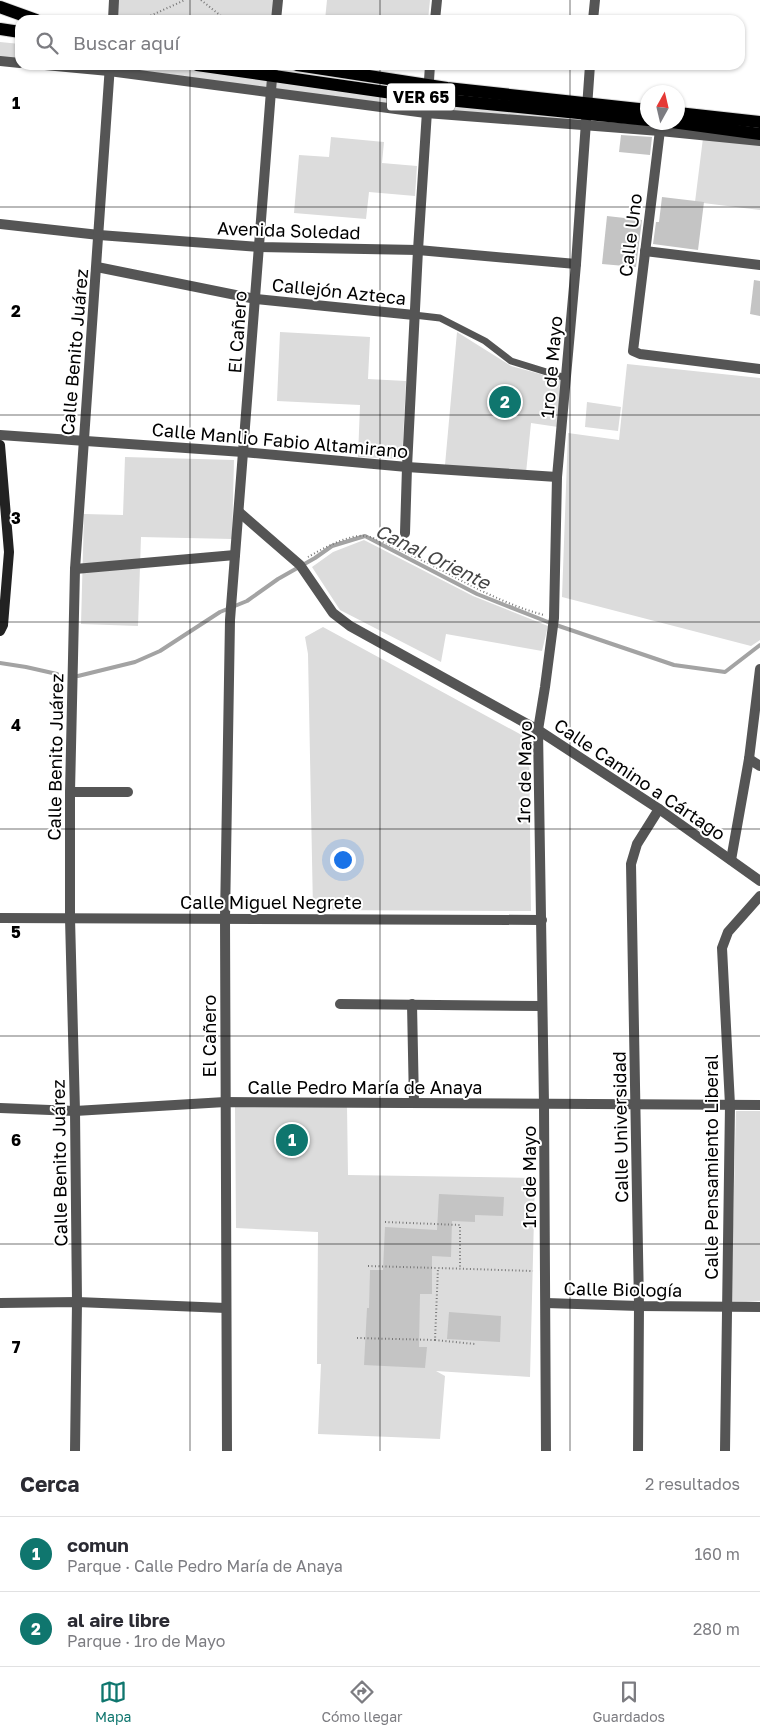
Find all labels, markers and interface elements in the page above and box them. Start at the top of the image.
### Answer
search box [15,15,745,70]
icon: search [33,29,61,57]
text: Buscar aquí [73,31,180,54]
road number: VER 65 [387,84,455,110]
north arrow [640,85,685,130]
text: 1 [12,93,20,113]
street label: Calle Uno [614,192,646,278]
street label: Avenida Soledad [217,217,361,243]
street label: Calle Benito Juárez [56,268,92,436]
street label: Callejón Azteca [271,273,407,309]
street label: El Cañero [223,290,251,374]
text: 2 [11,301,21,321]
street label: 1ro de Mayo [536,315,566,419]
pin: 2 [489,383,521,421]
street label: Calle Manlio Fabio Altamirano [151,418,409,462]
text: 3 [11,508,21,528]
water label: Canal Oriente [372,518,496,595]
street label: Calle Benito Juárez [43,673,67,841]
street label: Calle Camino a Cártago [550,713,730,845]
text: 4 [11,715,21,735]
street label: 1ro de Mayo [512,720,536,824]
your location [330,847,356,873]
street label: Calle Miguel Negrete [180,891,362,913]
text: 5 [11,922,21,942]
street label: El Cañero [198,995,220,1077]
street label: Calle Universidad [608,1051,632,1203]
street label: Calle Pensamiento Liberal [700,1054,722,1280]
street label: Calle Pedro María de Anaya [248,1076,482,1098]
street label: Calle Benito Juárez [47,1079,71,1247]
pin: 1 [276,1121,308,1159]
street label: 1ro de Mayo [518,1126,540,1228]
text: 6 [11,1130,21,1150]
street label: Calle Biología [563,1277,683,1301]
text: 7 [12,1337,21,1357]
text: Cerca [20,1471,79,1497]
text: 2 resultados [645,1474,740,1494]
text: comun [67,1533,129,1556]
text: 1 [32,1544,40,1564]
text: 160 m [694,1544,740,1564]
text: Parque · Calle Pedro María de Anaya [67,1556,343,1576]
text: al aire libre [67,1608,170,1631]
text: 2 [31,1619,41,1639]
text: 280 m [693,1619,740,1639]
text: Parque · 1ro de Mayo [67,1631,225,1651]
tab: Mapa [95,1678,131,1725]
tab: Cómo llegar [321,1678,403,1725]
tab: Guardados [592,1678,665,1725]

